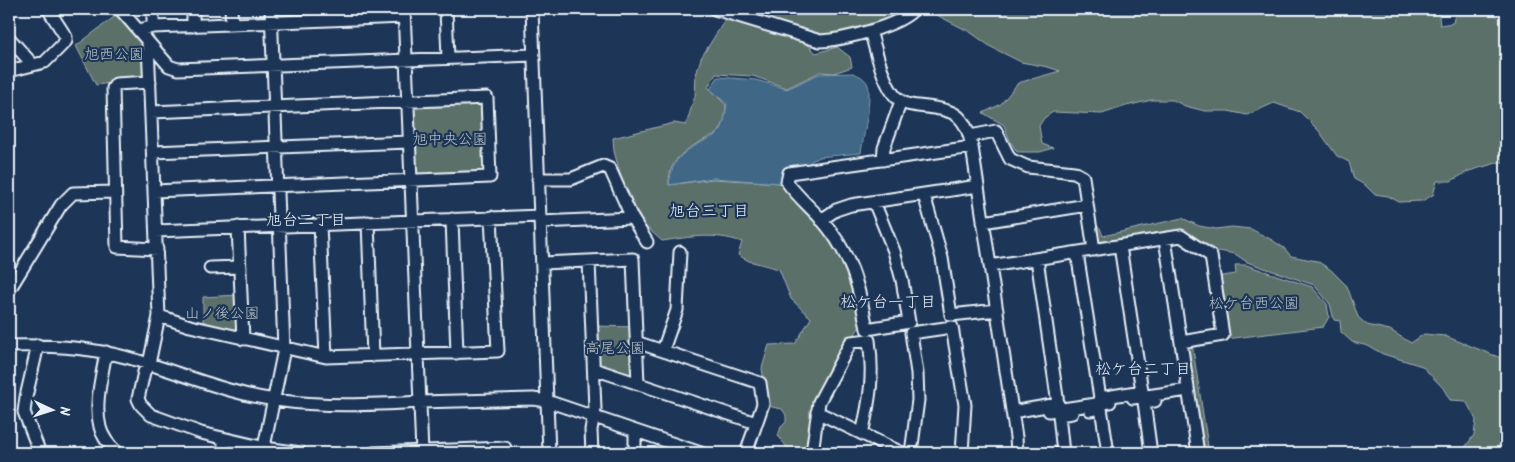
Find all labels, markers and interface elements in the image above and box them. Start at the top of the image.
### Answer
park label: 旭西公園 [84,43,144,67]
park label: 旭中央公園 [412,128,488,152]
district label: 旭台三丁目 [669,199,749,224]
district label: 旭台二丁目 [266,208,346,233]
district label: 松ケ台一丁目 [840,290,936,315]
park label: 松ケ台西公園 [1209,292,1299,316]
park label: 山ノ後公園 [184,302,260,326]
park label: 高尾公園 [585,337,645,361]
district label: 松ケ台二丁目 [1095,357,1191,382]
north arrow [28,384,78,434]
text: N [53,406,75,416]

